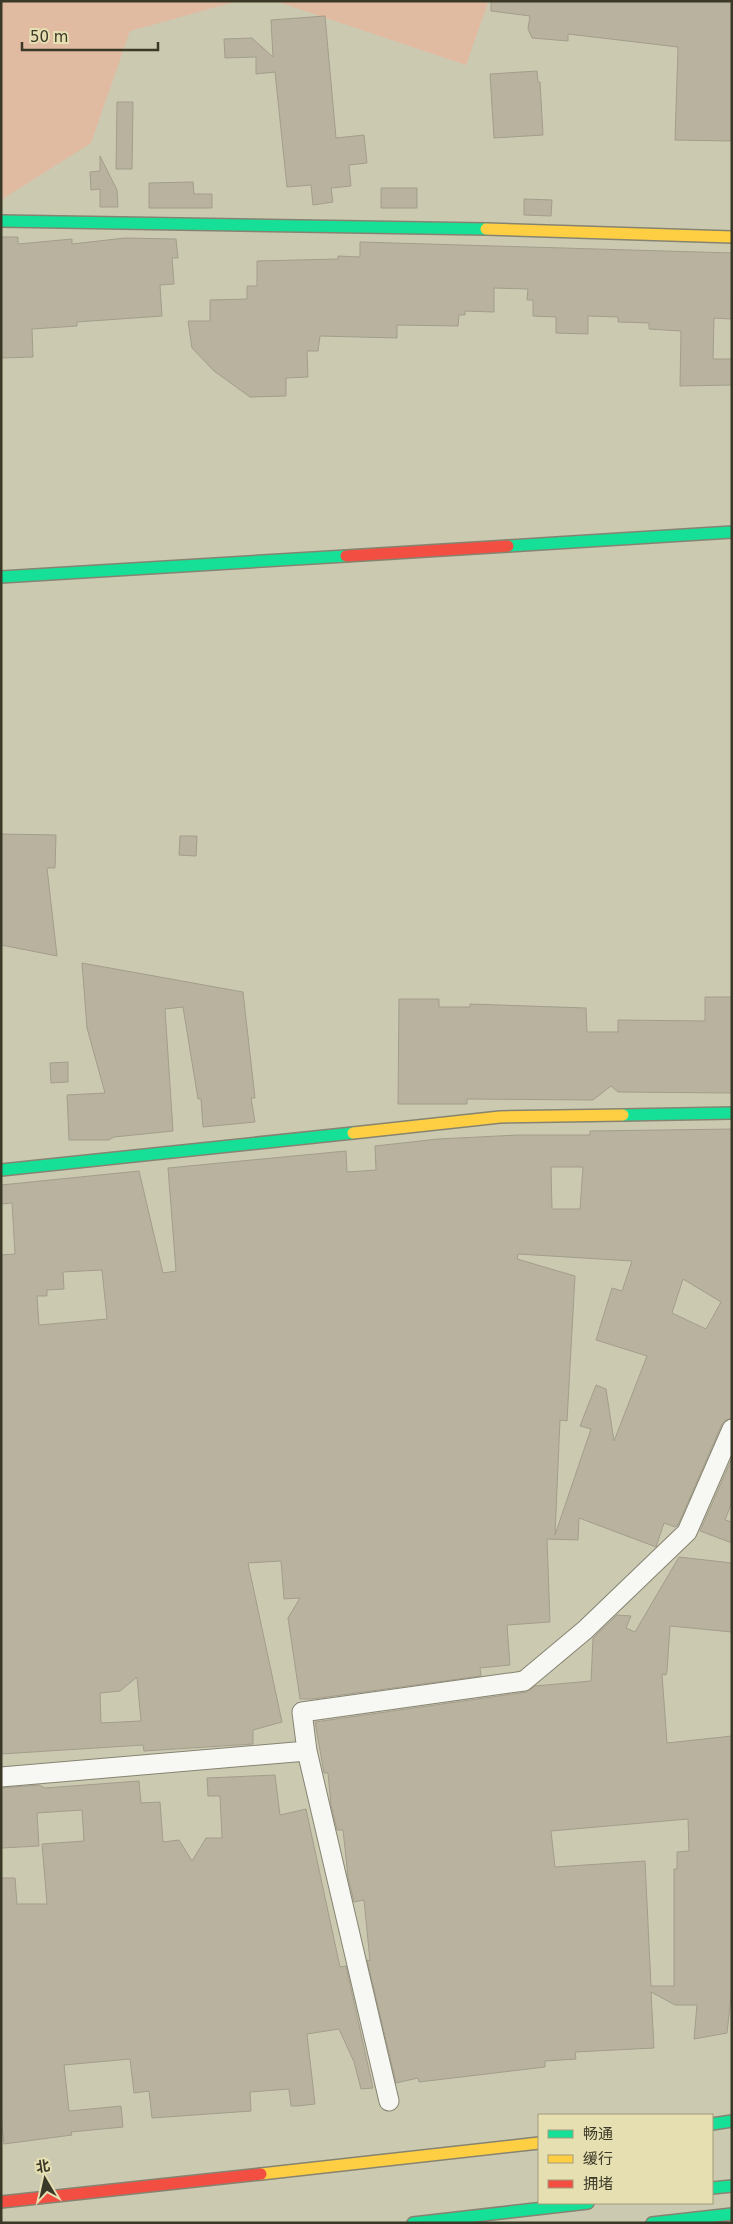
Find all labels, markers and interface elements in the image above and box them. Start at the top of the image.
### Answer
scale bar [22,20,159,52]
text: 50 m [30,28,68,46]
legend [538,2114,713,2204]
text: 畅通 [583,2125,613,2143]
text: 缓行 [583,2150,613,2168]
north arrow [20,2154,70,2204]
text: 北 [35,2157,51,2175]
text: 拥堵 [583,2175,613,2193]

